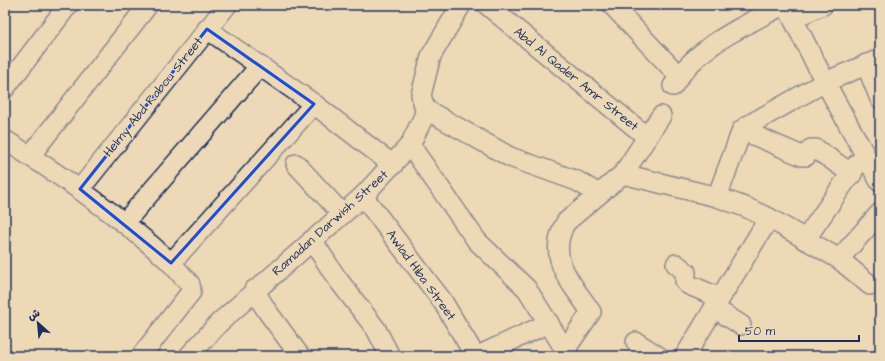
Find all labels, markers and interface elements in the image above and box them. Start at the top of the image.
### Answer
street label: Abd Al Qader Amr Street [510,23,643,136]
street label: Helmy Abd Rabou Street [99,33,208,161]
street label: Ramadan Darwish Street [268,165,393,280]
street label: Awlad Hiba Street [382,226,461,325]
north arrow [18,303,58,343]
text: ش [25,305,42,324]
scale bar [739,317,859,343]
text: 50 m [745,323,776,340]

